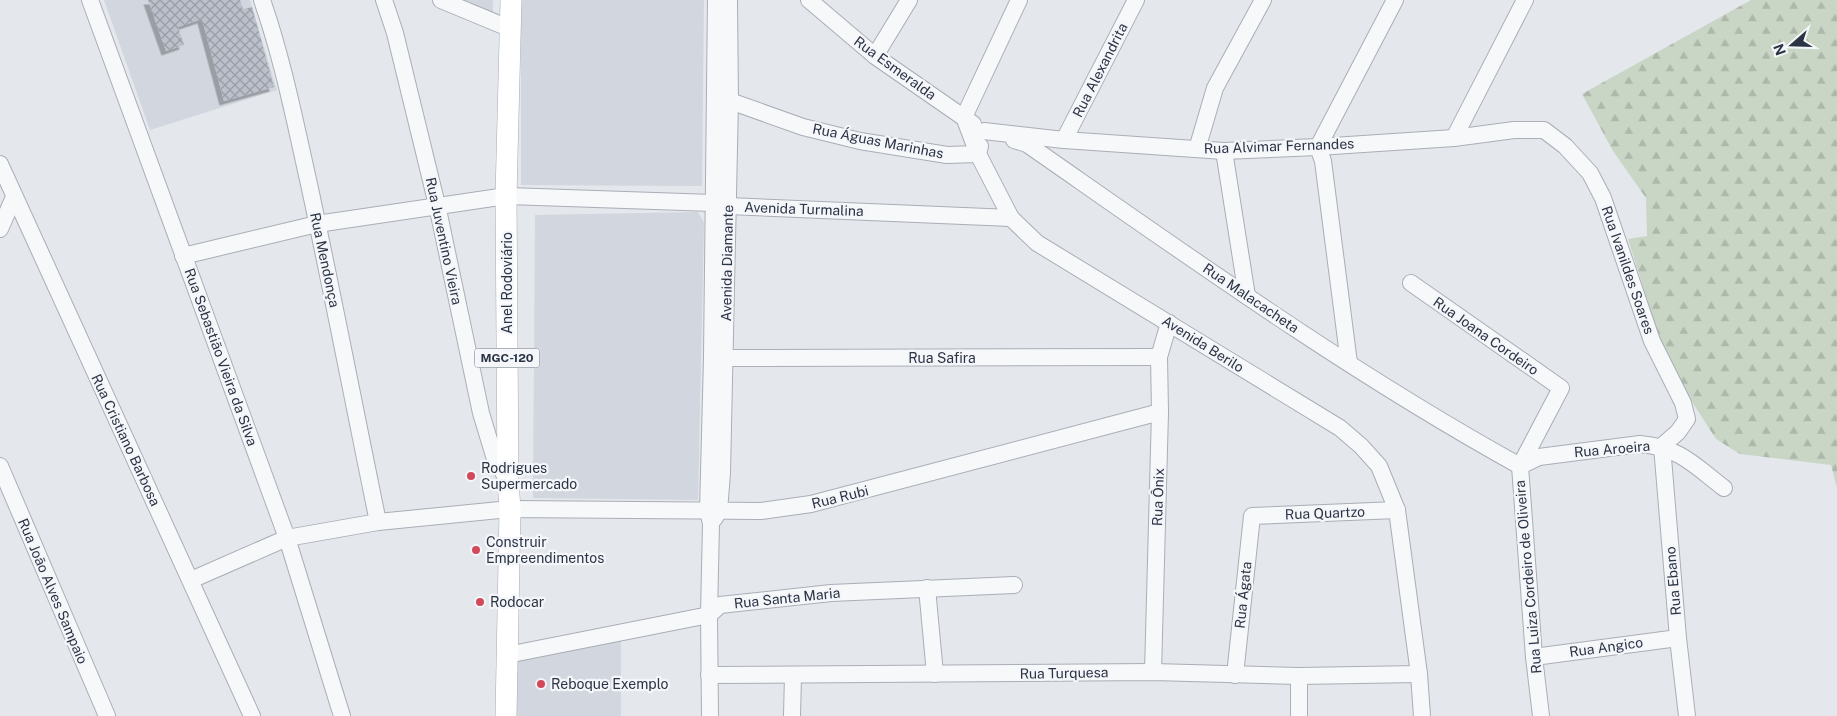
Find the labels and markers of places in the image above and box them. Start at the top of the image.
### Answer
place label: Rodrigues Supermercado [481,460,577,492]
marker: Rodrigues Supermercado [465,470,477,482]
place label: Construir Empreendimentos [486,534,604,566]
marker: Construir Empreendimentos [470,544,482,556]
place label: Rodocar [490,594,544,610]
marker: Rodocar [474,596,486,608]
place label: Reboque Exemplo [551,676,669,692]
marker: Reboque Exemplo [535,678,547,690]

